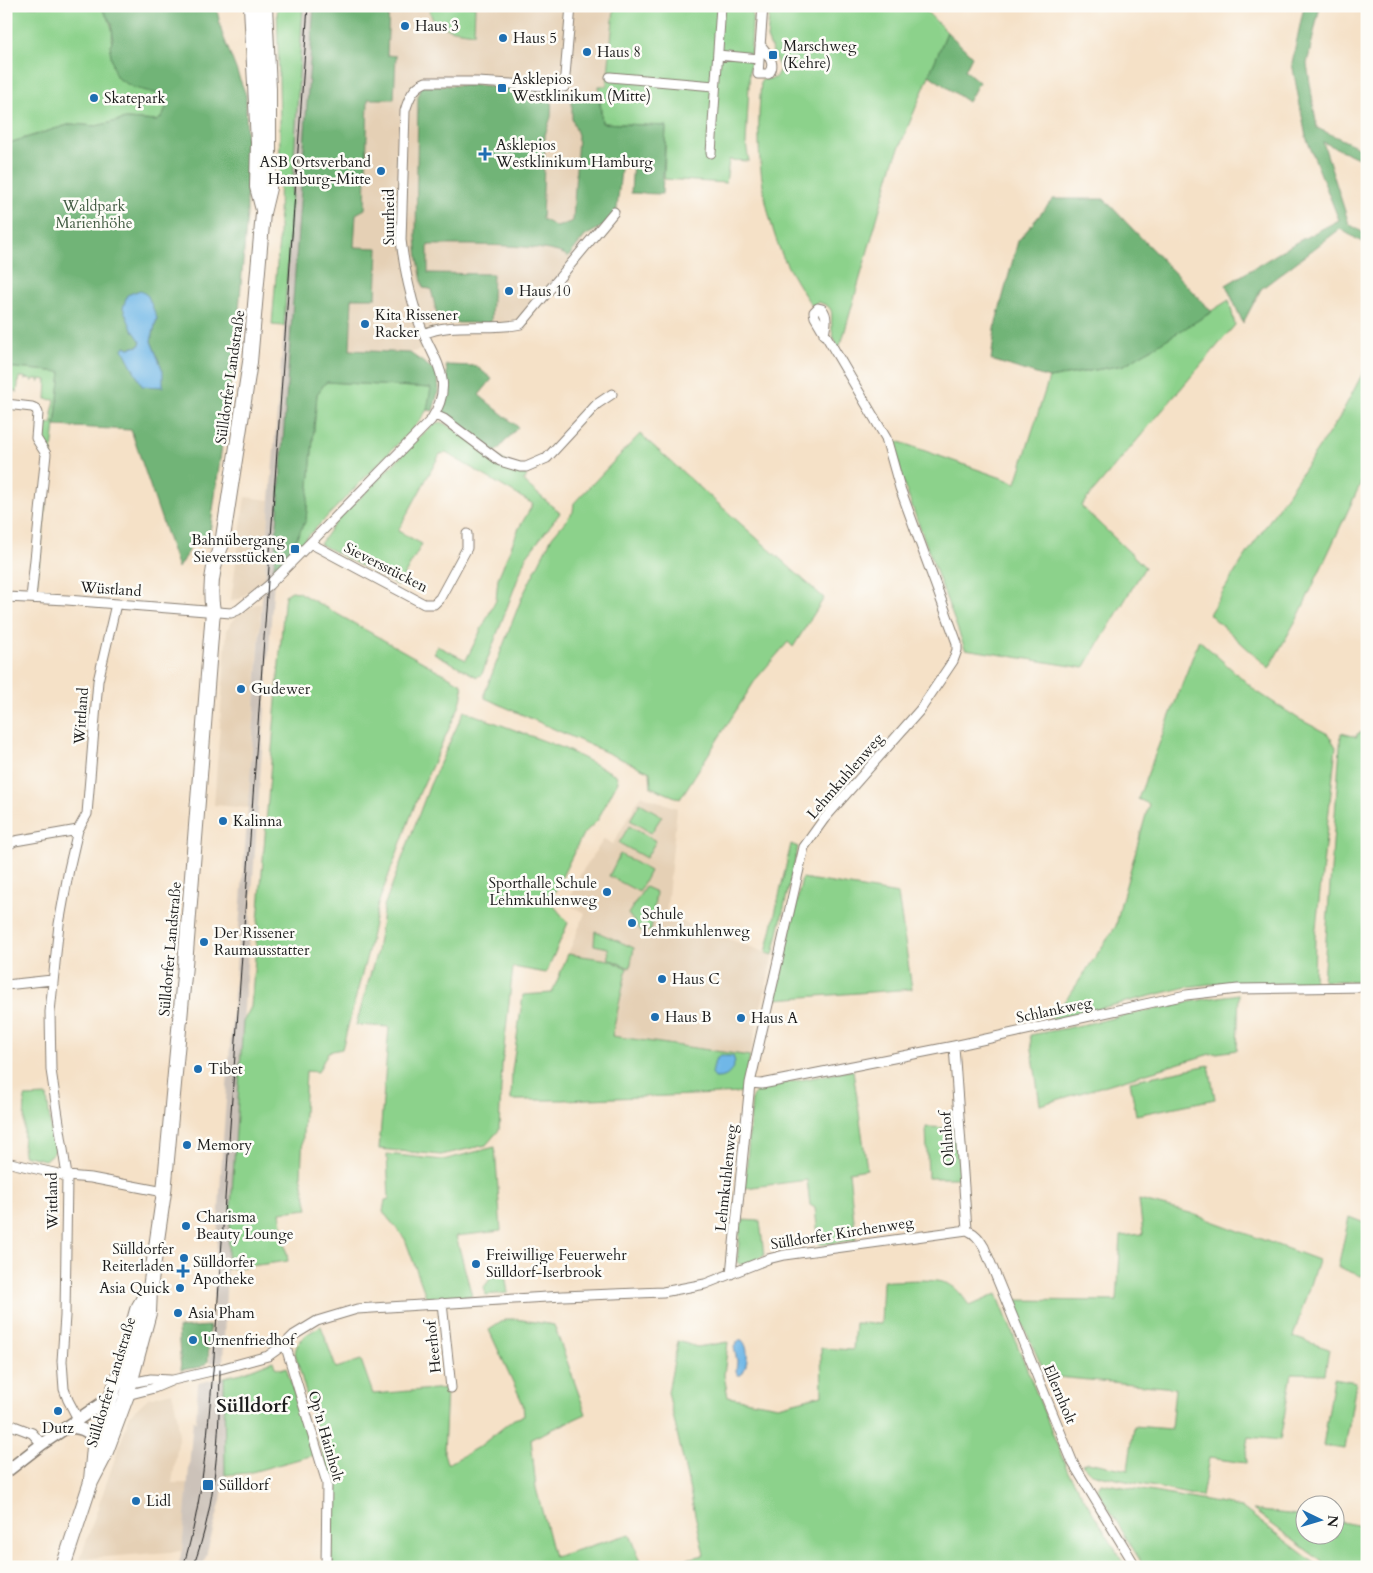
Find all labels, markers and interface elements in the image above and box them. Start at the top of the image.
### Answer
place label: Haus 3 [415,16,459,36]
marker: Haus 3 [399,20,411,32]
place label: Haus 5 [513,28,557,48]
marker: Haus 5 [497,32,509,44]
place label: Marschweg (Kehre) [783,36,857,73]
place label: Haus 8 [597,42,641,62]
marker: Haus 8 [581,46,593,58]
marker: Marschweg (Kehre) [767,49,779,61]
place label: Asklepios Westklinikum (Mitte) [511,69,651,106]
marker: Asklepios Westklinikum (Mitte) [496,82,508,94]
place label: Skatepark [104,88,166,108]
marker: Skatepark [88,92,100,104]
place label: Asklepios Westklinikum Hamburg [495,135,653,172]
marker: Asklepios Westklinikum Hamburg [478,147,492,161]
place label: ASB Ortsverband Hamburg-Mitte [259,152,371,189]
marker: ASB Ortsverband Hamburg-Mitte [375,165,387,177]
street label: Suurheid [379,189,399,245]
park label: Waldpark Marienhöhe [55,196,133,233]
place label: Haus 10 [519,281,571,301]
marker: Haus 10 [503,285,515,297]
place label: Kita Rissener Racker [375,305,458,342]
street label: Sülldorfer Landstraße [211,308,249,445]
marker: Kita Rissener Racker [359,318,371,330]
place label: Bahnübergang Sieversstücken [191,530,286,567]
street label: Sieversstücken [341,537,432,597]
marker: Bahnübergang Sieversstücken [289,543,301,555]
street label: Wüstland [79,577,142,601]
place label: Gudewer [251,679,311,699]
marker: Gudewer [235,683,247,695]
street label: Wittland [69,687,93,746]
street label: Lehmkuhlenweg [802,728,888,823]
place label: Kalinna [233,811,283,831]
marker: Kalinna [217,815,229,827]
place label: Sporthalle Schule Lehmkuhlenweg [489,873,598,910]
street label: Sülldorfer Landstraße [154,881,186,1017]
marker: Sporthalle Schule Lehmkuhlenweg [601,886,613,898]
place label: Schule Lehmkuhlenweg [642,904,750,941]
marker: Schule Lehmkuhlenweg [626,917,638,929]
place label: Der Rissener Raumausstatter [214,923,310,960]
marker: Der Rissener Raumausstatter [198,936,210,948]
place label: Haus C [672,969,720,989]
marker: Haus C [656,973,668,985]
street label: Schlankweg [1014,992,1094,1028]
place label: Haus B [665,1007,712,1027]
place label: Haus A [751,1008,798,1028]
marker: Haus B [649,1011,661,1023]
marker: Haus A [735,1012,747,1024]
place label: Tibet [208,1059,243,1079]
marker: Tibet [192,1063,204,1075]
street label: Ohlnhof [935,1109,959,1167]
street label: Lehmkuhlenweg [710,1123,742,1233]
place label: Memory [197,1135,252,1155]
marker: Memory [181,1139,193,1151]
street label: Wittland [42,1172,63,1231]
place label: Charisma Beauty Lounge [196,1207,294,1244]
street label: Sülldorfer Kirchenweg [769,1212,915,1254]
marker: Charisma Beauty Lounge [180,1220,192,1232]
place label: Sülldorfer Reiterladen [102,1239,175,1276]
place label: Freiwillige Feuerwehr Sülldorf-Iserbrook [486,1245,627,1282]
marker: Sülldorfer Reiterladen [178,1252,190,1264]
place label: Sülldorfer Apotheke [193,1252,255,1289]
marker: Freiwillige Feuerwehr Sülldorf-Iserbrook [470,1258,482,1270]
marker: Sülldorfer Apotheke [177,1265,189,1277]
place label: Asia Quick [99,1278,170,1298]
marker: Asia Quick [174,1282,186,1294]
place label: Asia Pham [188,1303,255,1323]
marker: Asia Pham [172,1307,184,1319]
street label: Sülldorfer Landstraße [82,1314,140,1450]
street label: Heerhof [420,1317,446,1374]
place label: Urnenfriedhof [203,1330,297,1350]
marker: Urnenfriedhof [187,1334,199,1346]
street label: Ellernholt [1039,1361,1082,1427]
street label: Op'n Hainholt [303,1388,349,1484]
district label: Sülldorf [216,1392,291,1419]
marker: Dutz [52,1405,64,1417]
place label: Dutz [42,1418,74,1438]
place label: Sülldorf [219,1475,271,1495]
marker: Sülldorf [201,1478,215,1492]
place label: Lidl [146,1491,171,1511]
marker: Lidl [130,1495,142,1507]
north arrow [1296,1496,1346,1546]
text: N [1322,1514,1342,1528]

